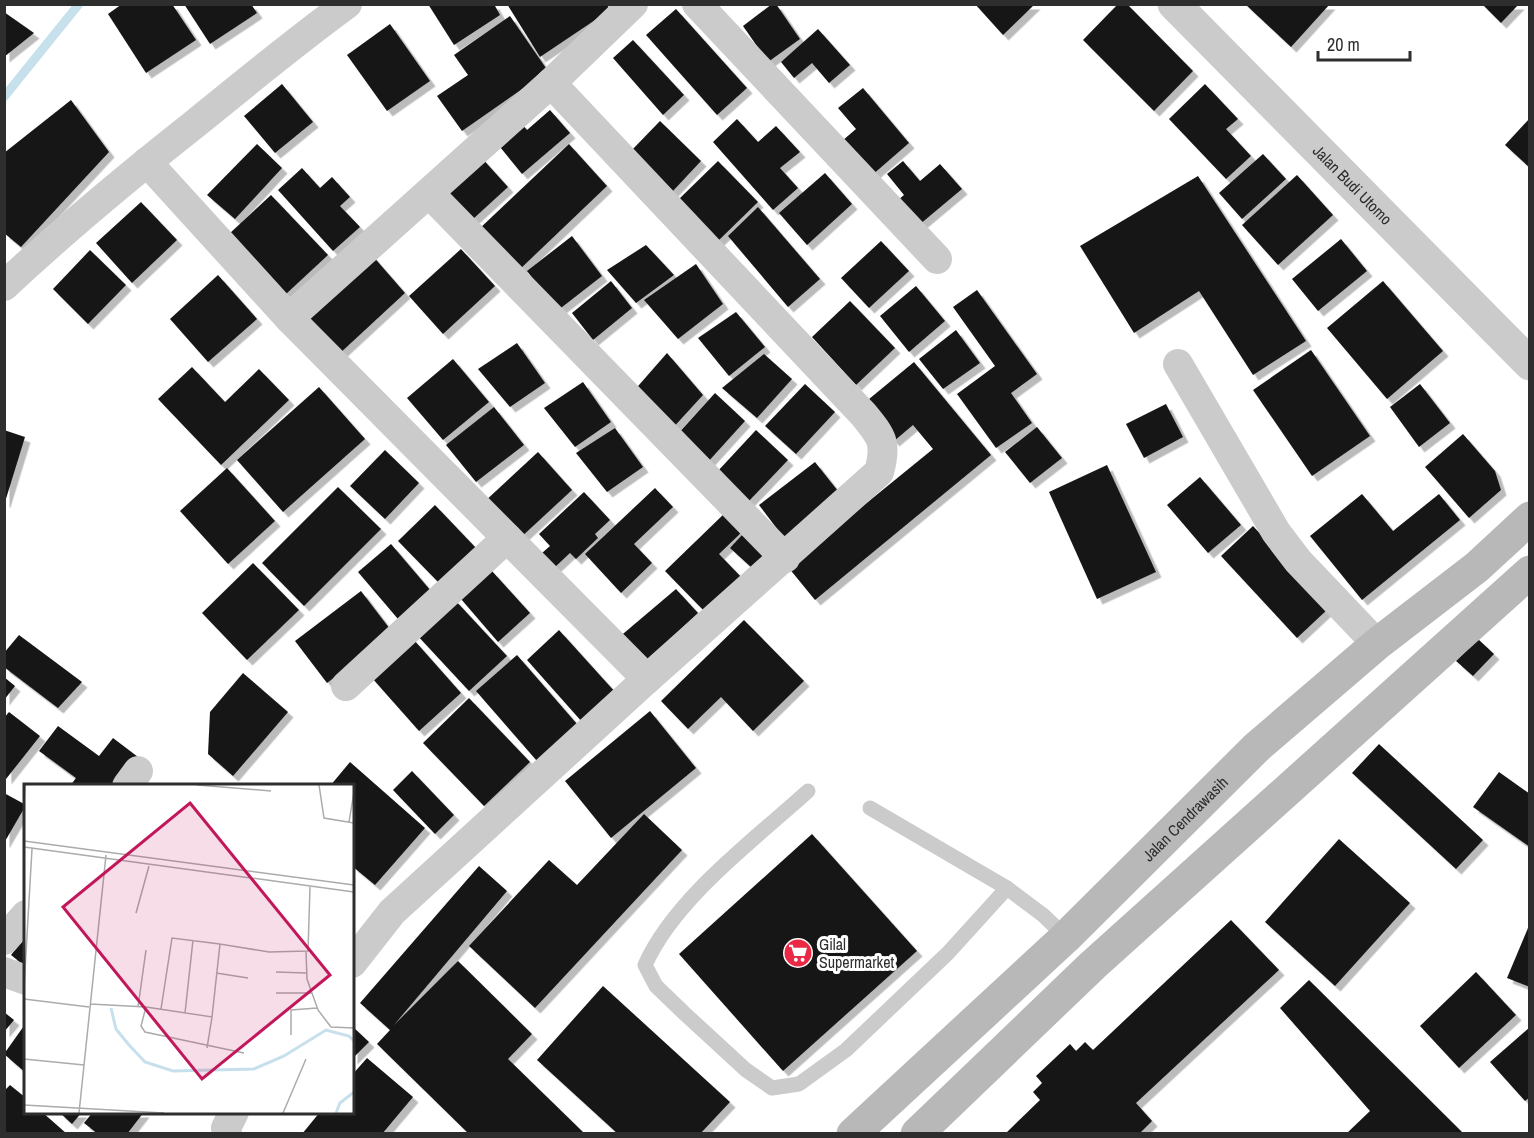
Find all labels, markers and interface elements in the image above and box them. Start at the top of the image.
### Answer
scale bar [1318,24,1410,62]
text: 20 m [1327,32,1360,57]
street label: Jalan Budi Utomo [1308,140,1397,229]
street label: Jalan Cendrawasih [1137,771,1233,866]
inset map [24,784,354,1114]
place label: Gilal Supermarket [819,933,894,973]
supermarket icon: Gilal Supermarket [782,937,814,969]

